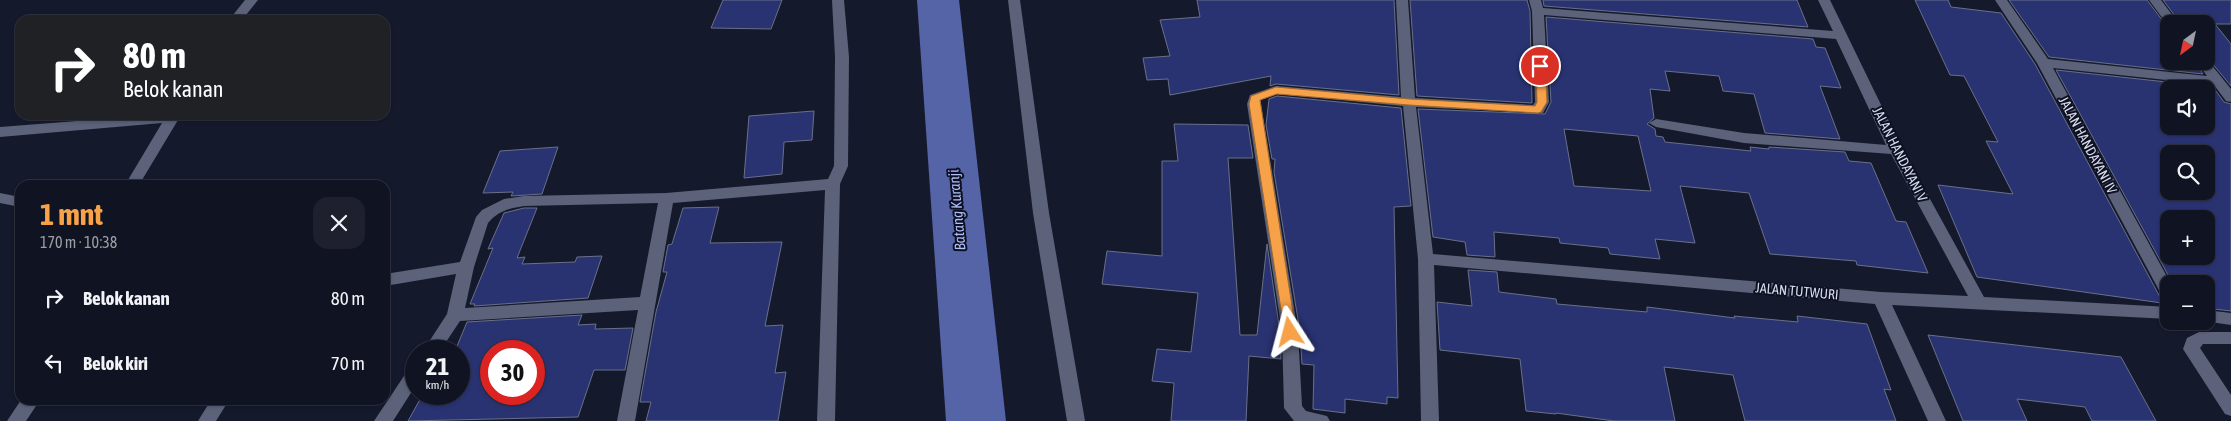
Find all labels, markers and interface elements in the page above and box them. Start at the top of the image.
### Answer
north arrow [2160,15,2215,70]
map controls [2160,15,2215,330]
icon: right [40,35,105,100]
text: 80 m [123,35,186,75]
pin [1519,45,1561,87]
icon: arrive [1526,52,1554,80]
text: Belok kanan [123,76,224,102]
button: sound [2160,80,2215,135]
street label: JALAN HANDAYANI IV [2056,94,2120,196]
street label: JALAN HANDAYANI V [1869,104,1931,204]
button: search [2160,145,2215,200]
water label: Batang Kuranji [944,168,969,251]
text: 1 mnt [40,197,103,231]
button: close [313,197,365,249]
button: + [2160,210,2215,265]
text: 170 m · 10:38 [40,233,117,251]
button: − [2160,275,2215,330]
street label: JALAN TUTWURI [1755,279,1839,303]
icon: right [40,284,68,312]
text: Belok kanan [83,287,170,309]
text: 80 m [331,287,365,309]
position arrow [1263,305,1315,357]
speed limit sign: 30 [480,340,545,405]
icon: left [40,349,68,377]
text: Belok kiri [83,352,148,374]
text: 70 m [331,352,365,374]
text: 21 [426,352,449,380]
text: km/h [426,378,449,392]

